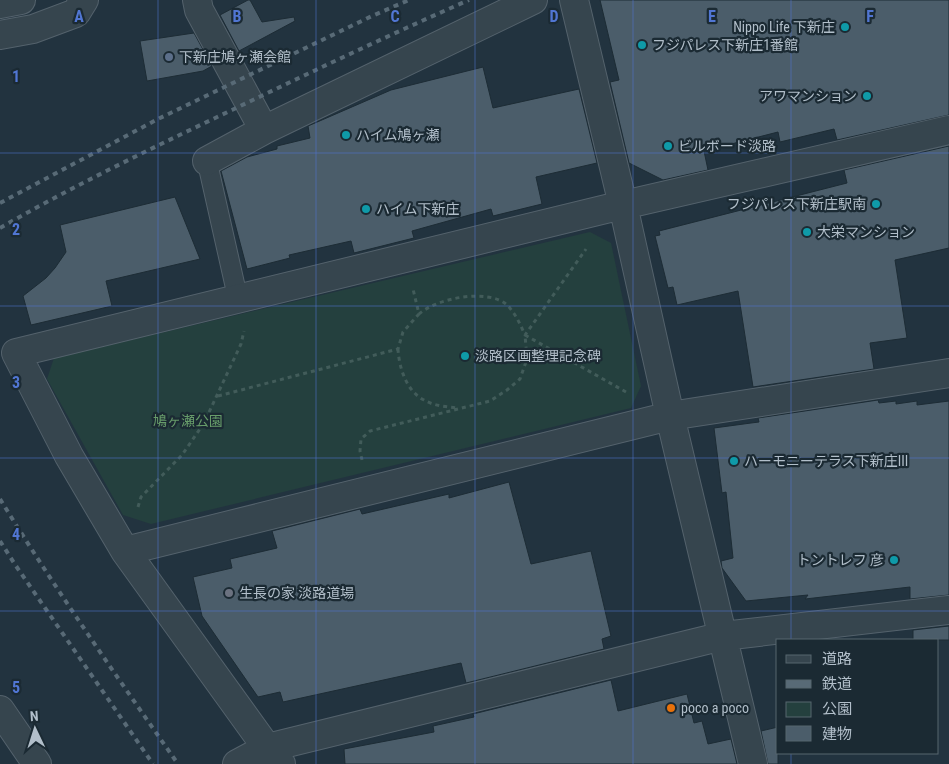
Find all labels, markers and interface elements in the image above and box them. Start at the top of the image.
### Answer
text: A [74,7,84,26]
text: B [233,7,242,26]
text: C [390,7,400,26]
text: D [549,7,559,26]
text: E [708,7,716,26]
text: F [866,7,874,26]
place label: Nippo Life 下新庄 [733,19,835,35]
marker: Nippo Life 下新庄 [839,21,851,33]
place label: フジパレス下新庄1番館 [652,37,798,53]
marker: フジパレス下新庄1番館 [636,39,648,51]
place label: 下新庄鳩ヶ瀬会館 [179,49,291,65]
marker: 下新庄鳩ヶ瀬会館 [163,51,175,63]
text: 1 [12,67,20,86]
place label: アワマンション [759,88,857,104]
marker: アワマンション [861,90,873,102]
place label: ハイム鳩ヶ瀬 [356,127,439,143]
marker: ハイム鳩ヶ瀬 [340,129,352,141]
place label: ビルボード淡路 [678,138,776,154]
marker: ビルボード淡路 [662,140,674,152]
place label: フジパレス下新庄駅南 [727,196,866,212]
marker: フジパレス下新庄駅南 [870,198,882,210]
place label: ハイム下新庄 [376,201,459,217]
marker: ハイム下新庄 [360,203,372,215]
text: 2 [12,220,20,239]
place label: 大栄マンション [817,224,915,240]
marker: 大栄マンション [801,226,813,238]
place label: 淡路区画整理記念碑 [475,348,601,364]
marker: 淡路区画整理記念碑 [459,350,471,362]
text: 3 [12,373,20,392]
park label: 鳩ヶ瀬公園 [153,413,223,429]
place label: ハーモニーテラス下新庄III [744,453,908,469]
marker: ハーモニーテラス下新庄III [728,455,740,467]
text: 4 [12,525,20,544]
place label: トントレフ 彦 [797,552,884,568]
marker: トントレフ 彦 [888,554,900,566]
place label: 生長の家 淡路道場 [239,585,354,601]
marker: 生長の家 淡路道場 [223,587,235,599]
legend [776,639,939,754]
text: 道路 [822,650,852,668]
text: 鉄道 [822,675,852,693]
text: 5 [12,678,20,697]
place label: poco a poco [681,700,749,716]
text: 公園 [822,700,852,718]
marker: poco a poco [665,702,677,714]
north arrow [10,704,60,754]
text: N [29,708,39,724]
text: 建物 [822,725,852,743]

